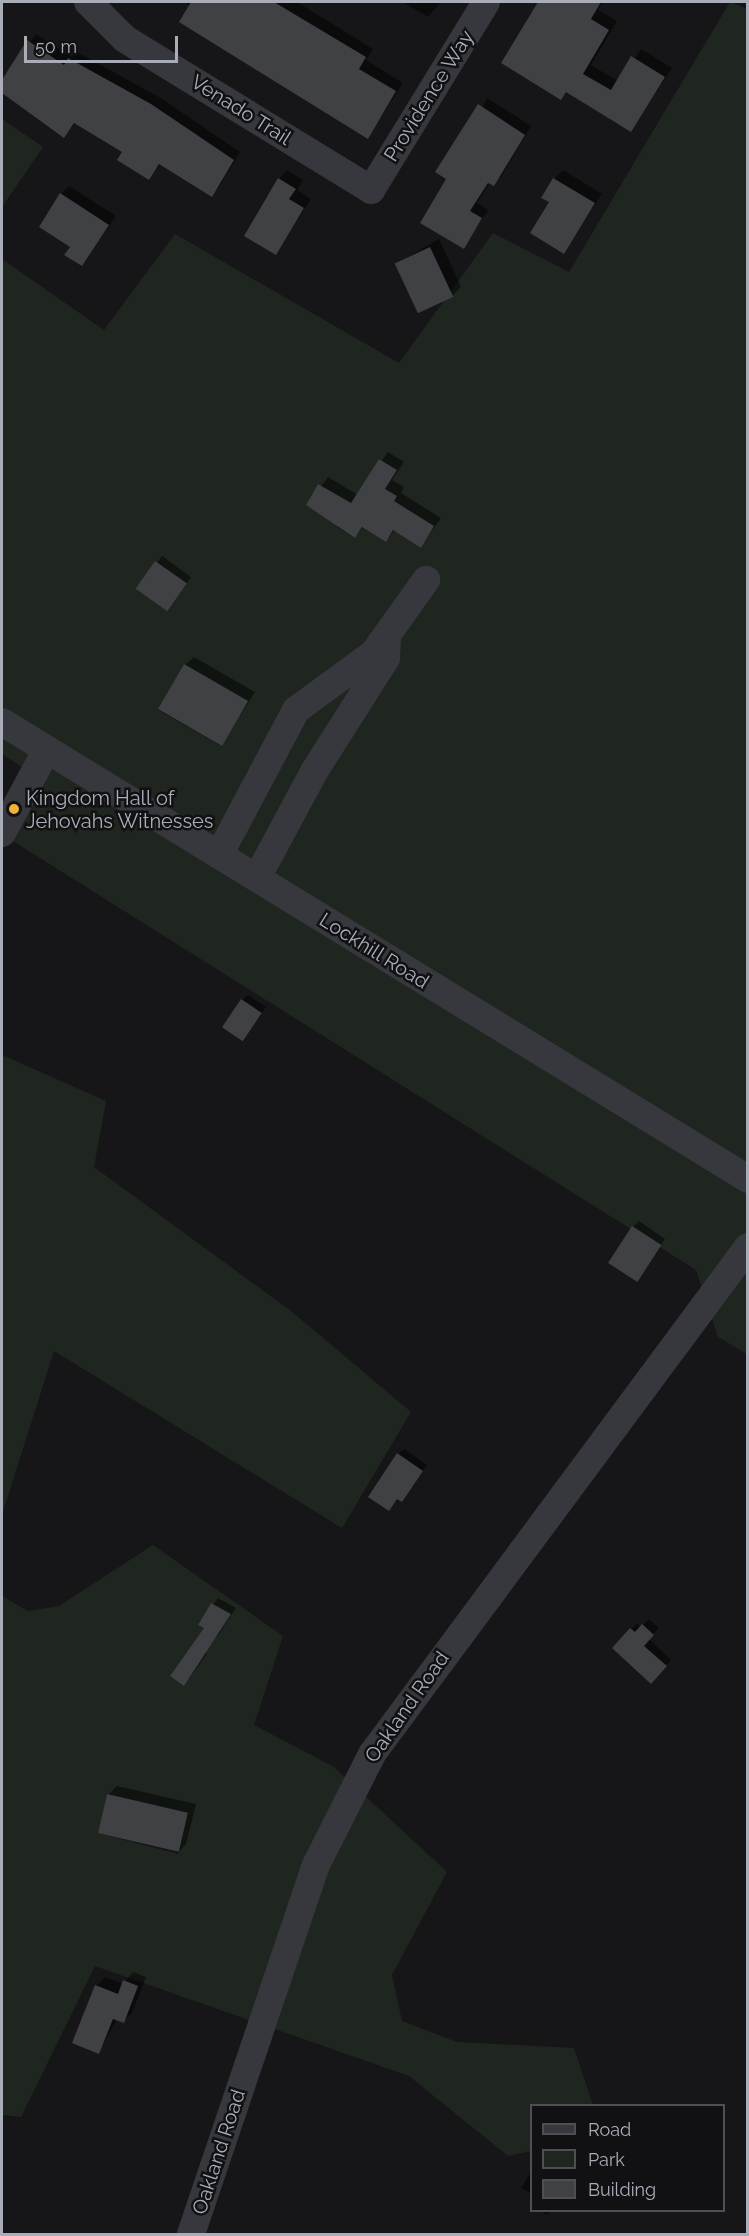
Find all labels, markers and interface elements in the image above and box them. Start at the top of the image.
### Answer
scale bar [27,24,182,62]
street label: Providence Way [379,26,479,166]
text: 50 m [35,36,77,57]
street label: Venado Trail [186,70,296,150]
place label: Kingdom Hall of Jehovahs Witnesses [26,786,214,833]
marker: Kingdom Hall of Jehovahs Witnesses [7,802,21,816]
street label: Lockhill Road [315,908,433,994]
street label: Oakland Road [360,1647,454,1767]
street label: Oakland Road [188,2086,250,2218]
legend [530,2104,725,2212]
text: Road [588,2119,631,2140]
text: Park [588,2149,625,2170]
text: Building [588,2179,656,2200]

